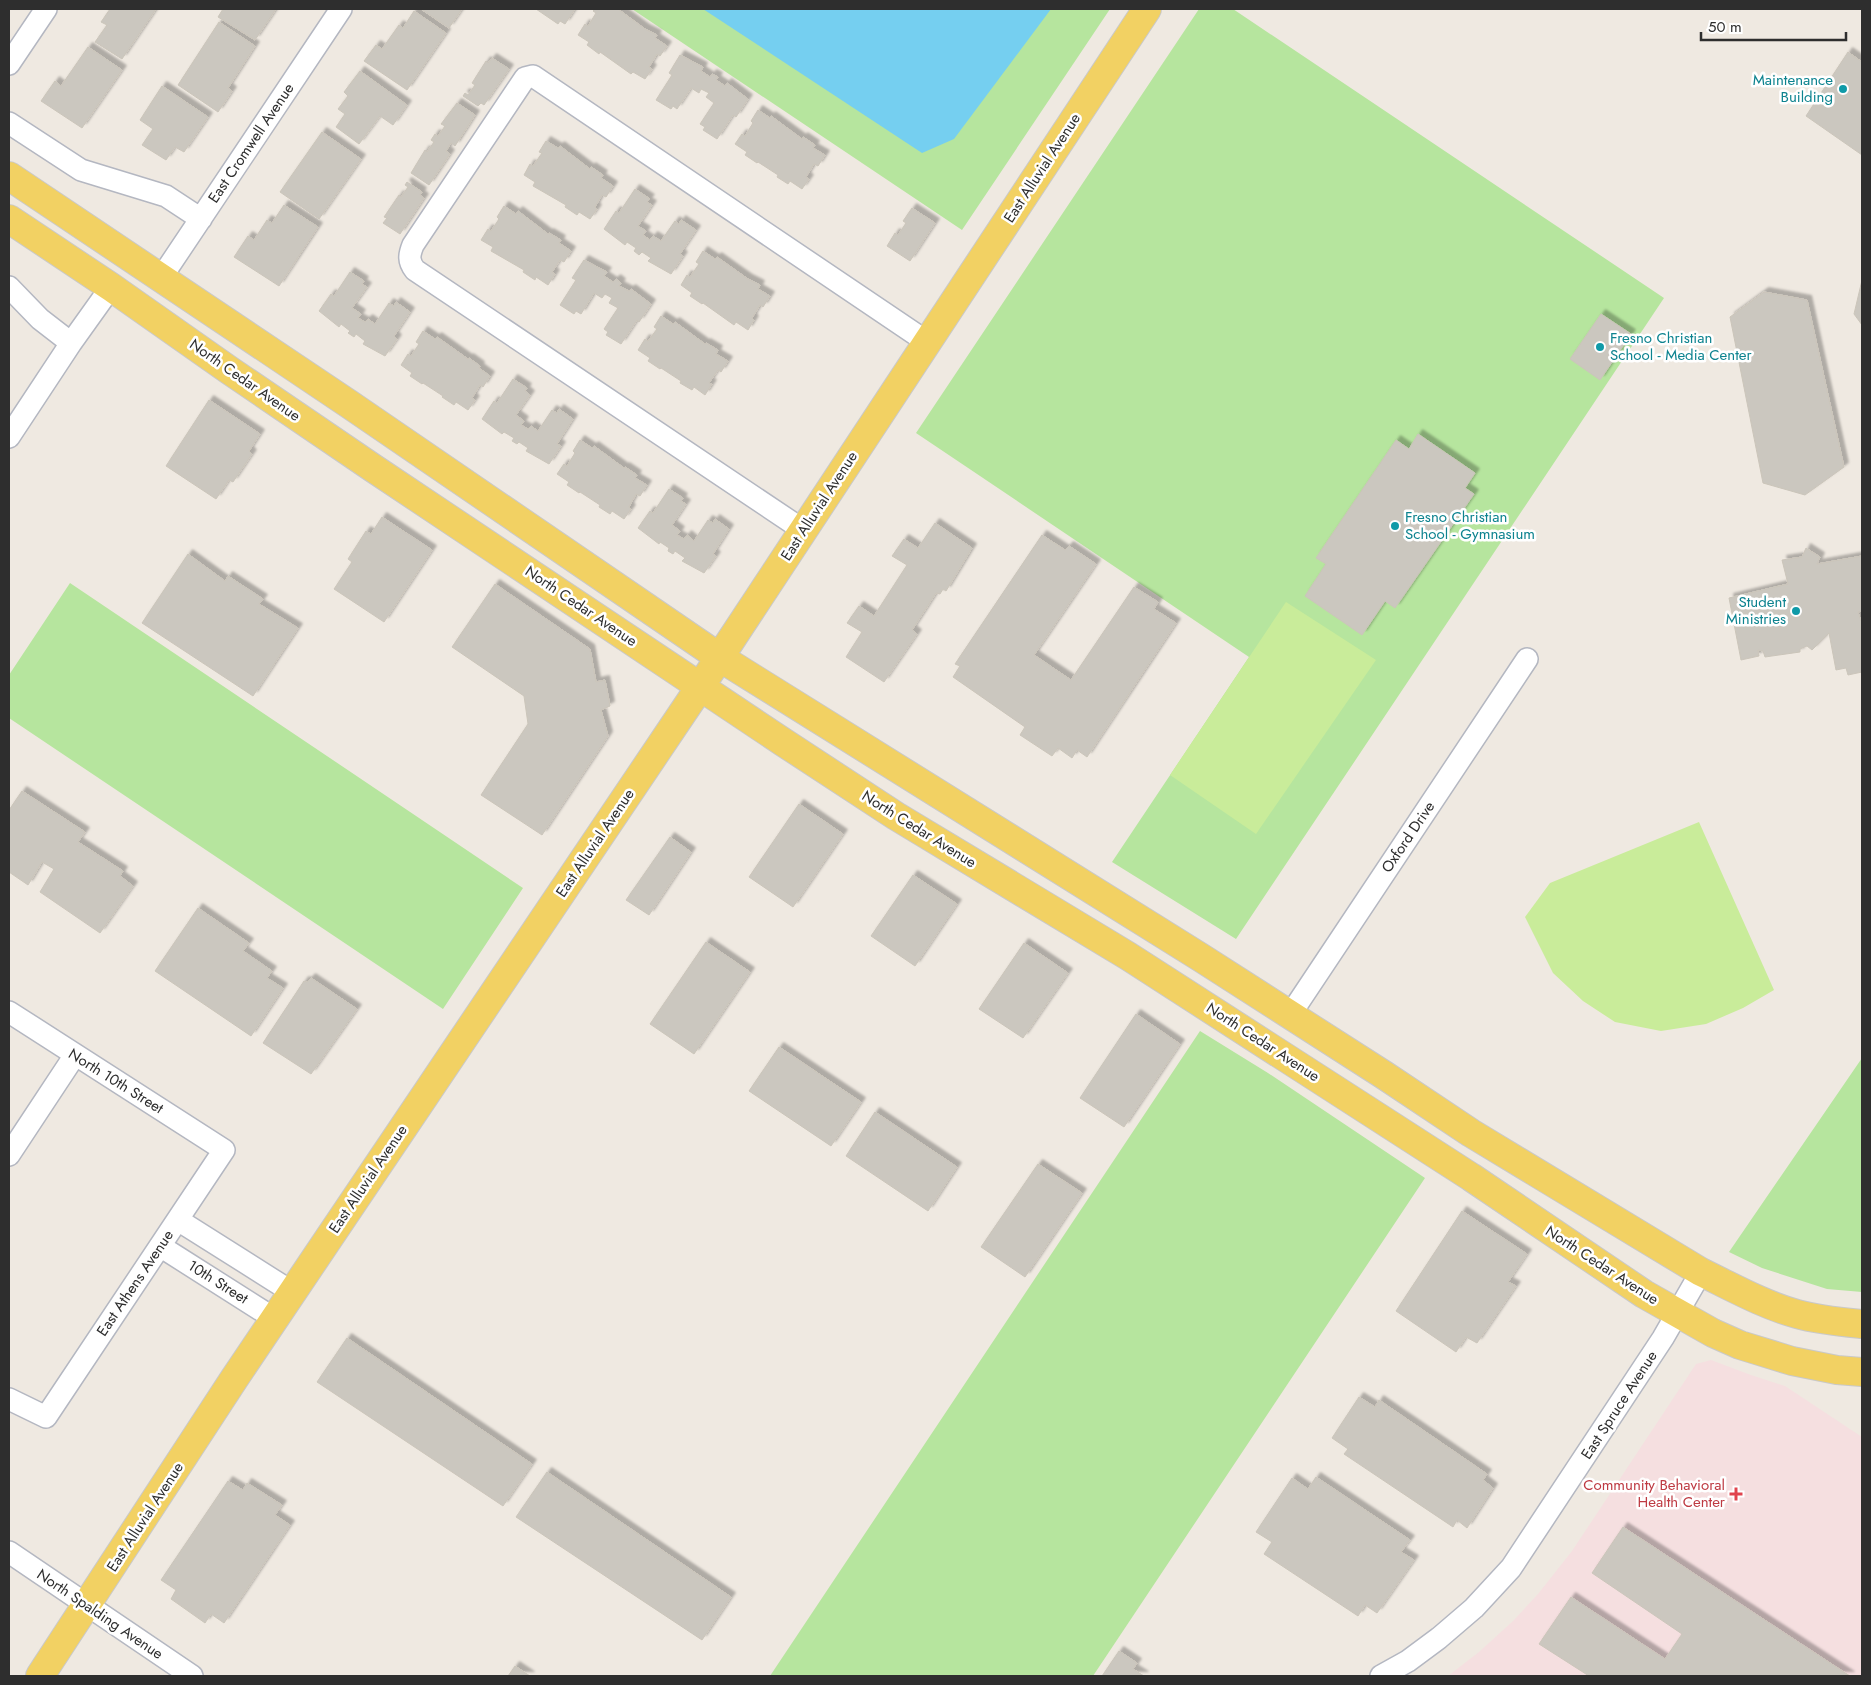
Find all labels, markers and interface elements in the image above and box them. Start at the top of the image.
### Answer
scale bar [1701,10,1846,42]
text: 50 m [1708,16,1742,38]
place label: Maintenance Building [1753,69,1833,108]
street label: East Cromwell Avenue [203,78,300,207]
marker: Maintenance Building [1837,83,1849,95]
street label: East Alluvial Avenue [998,109,1086,227]
place label: Fresno Christian School - Media Center [1610,327,1752,366]
street label: North Cedar Avenue [185,333,305,427]
marker: Fresno Christian School - Media Center [1594,341,1606,353]
street label: East Alluvial Avenue [775,447,863,565]
place label: Fresno Christian School - Gymnasium [1405,506,1535,545]
marker: Fresno Christian School - Gymnasium [1389,520,1401,532]
street label: North Cedar Avenue [521,560,642,652]
place label: Student Ministries [1726,591,1786,630]
marker: Student Ministries [1790,605,1802,617]
street label: East Alluvial Avenue [550,784,640,902]
street label: North Cedar Avenue [858,785,981,873]
street label: Oxford Drive [1376,797,1440,877]
street label: North Cedar Avenue [1202,997,1324,1087]
street label: North 10th Street [64,1043,168,1119]
street label: East Alluvial Avenue [323,1120,413,1238]
street label: North Cedar Avenue [1541,1220,1663,1310]
street label: East Athens Avenue [91,1225,179,1340]
street label: 10th Street [184,1255,253,1309]
street label: East Spruce Avenue [1576,1346,1663,1464]
street label: East Alluvial Avenue [101,1458,189,1576]
place label: Community Behavioral Health Center [1583,1474,1726,1513]
marker: Community Behavioral Health Center [1729,1487,1743,1501]
street label: North Spalding Avenue [32,1563,168,1665]

